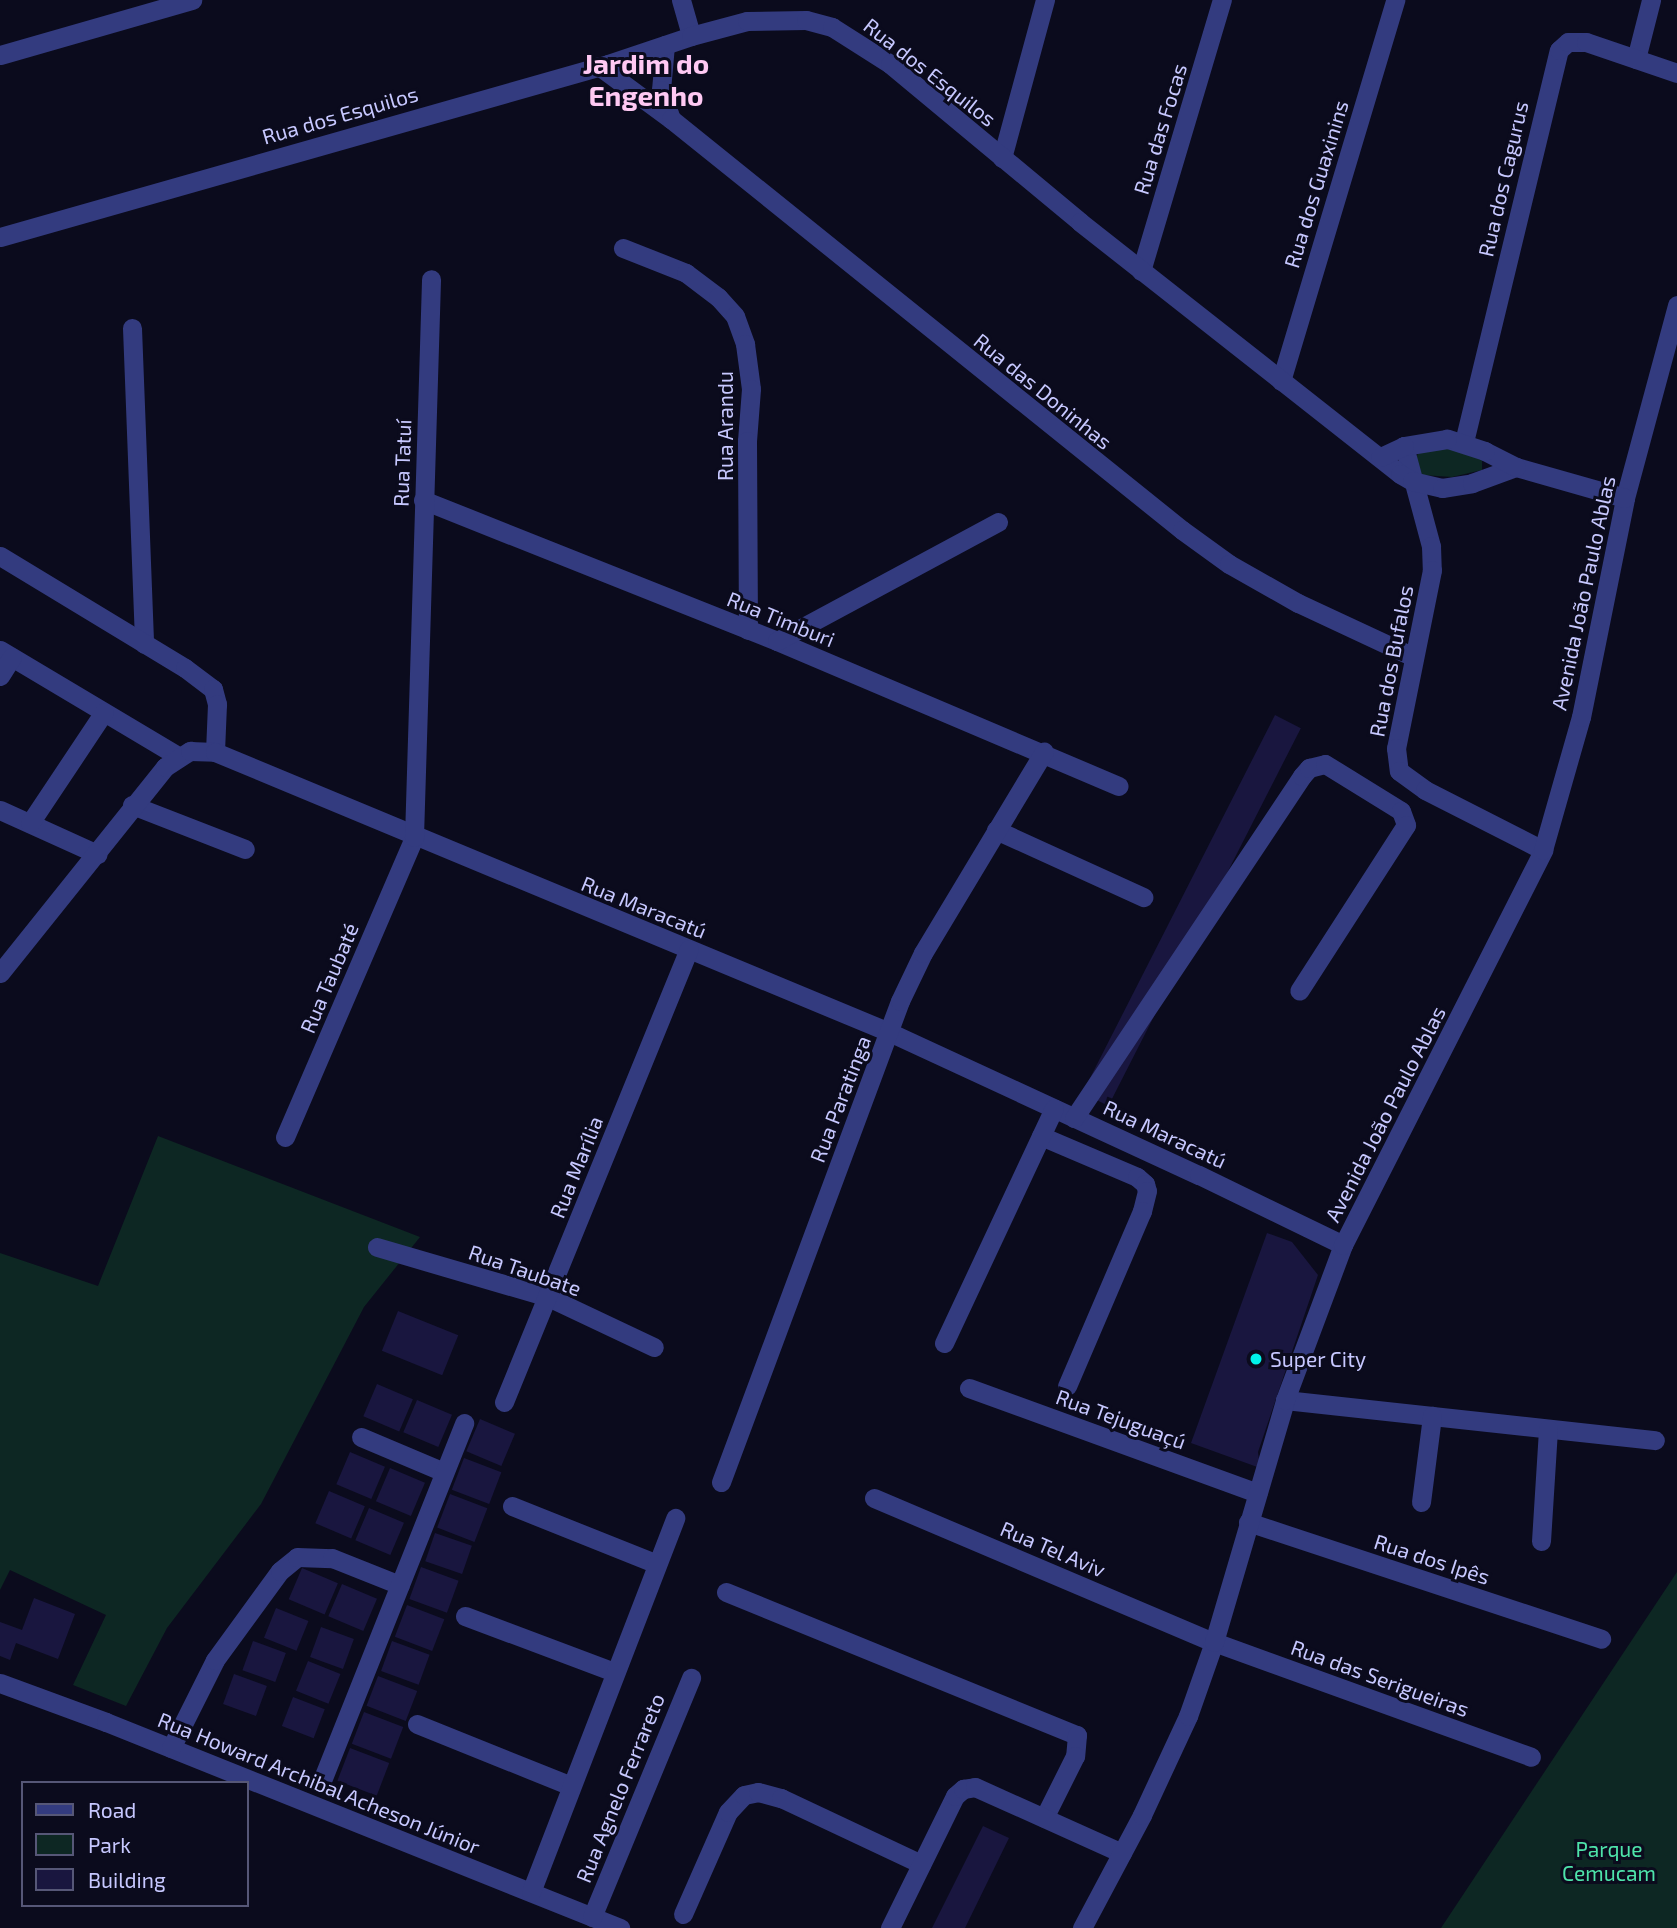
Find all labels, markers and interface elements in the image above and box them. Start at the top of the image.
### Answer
street label: Rua dos Esquilos [859,13,1001,131]
district label: Jardim do Engenho [583,46,709,112]
street label: Rua das Focas [1128,61,1192,197]
street label: Rua dos Esquilos [259,81,421,149]
street label: Rua dos Guaxinins [1279,97,1353,271]
street label: Rua dos Cagurus [1473,99,1533,259]
street label: Rua das Doninhas [969,328,1117,454]
street label: Rua Arandu [712,371,738,481]
street label: Rua Tatuí [388,419,416,507]
street label: Avenida João Paulo Ablas [1546,473,1620,713]
street label: Rua dos Bufalos [1364,583,1418,739]
street label: Rua Timburi [723,586,839,652]
street label: Rua Maracatú [578,870,710,944]
street label: Rua Taubaté [294,919,364,1037]
street label: Avenida João Paulo Ablas [1319,1001,1451,1227]
street label: Rua Paratinga [804,1032,876,1166]
street label: Rua Maracatú [1099,1095,1231,1173]
street label: Rua Marília [544,1112,608,1222]
street label: Rua Taubate [465,1239,585,1301]
place label: Super City [1270,1346,1367,1372]
marker: Super City [1248,1351,1264,1367]
street label: Rua Tejuguaçú [1052,1384,1190,1454]
street label: Rua Tel Aviv [996,1515,1110,1583]
street label: Rua dos Ipês [1371,1528,1493,1590]
street label: Rua das Serigueiras [1288,1634,1472,1722]
street label: Rua Agnelo Ferrareto [570,1690,670,1886]
street label: Rua Howard Archibal Acheson Júnior [153,1706,485,1860]
legend [21,1781,248,1907]
text: Road [88,1797,136,1822]
text: Park [88,1832,131,1857]
park label: Parque Cemucam [1562,1836,1656,1886]
text: Building [88,1867,166,1892]

